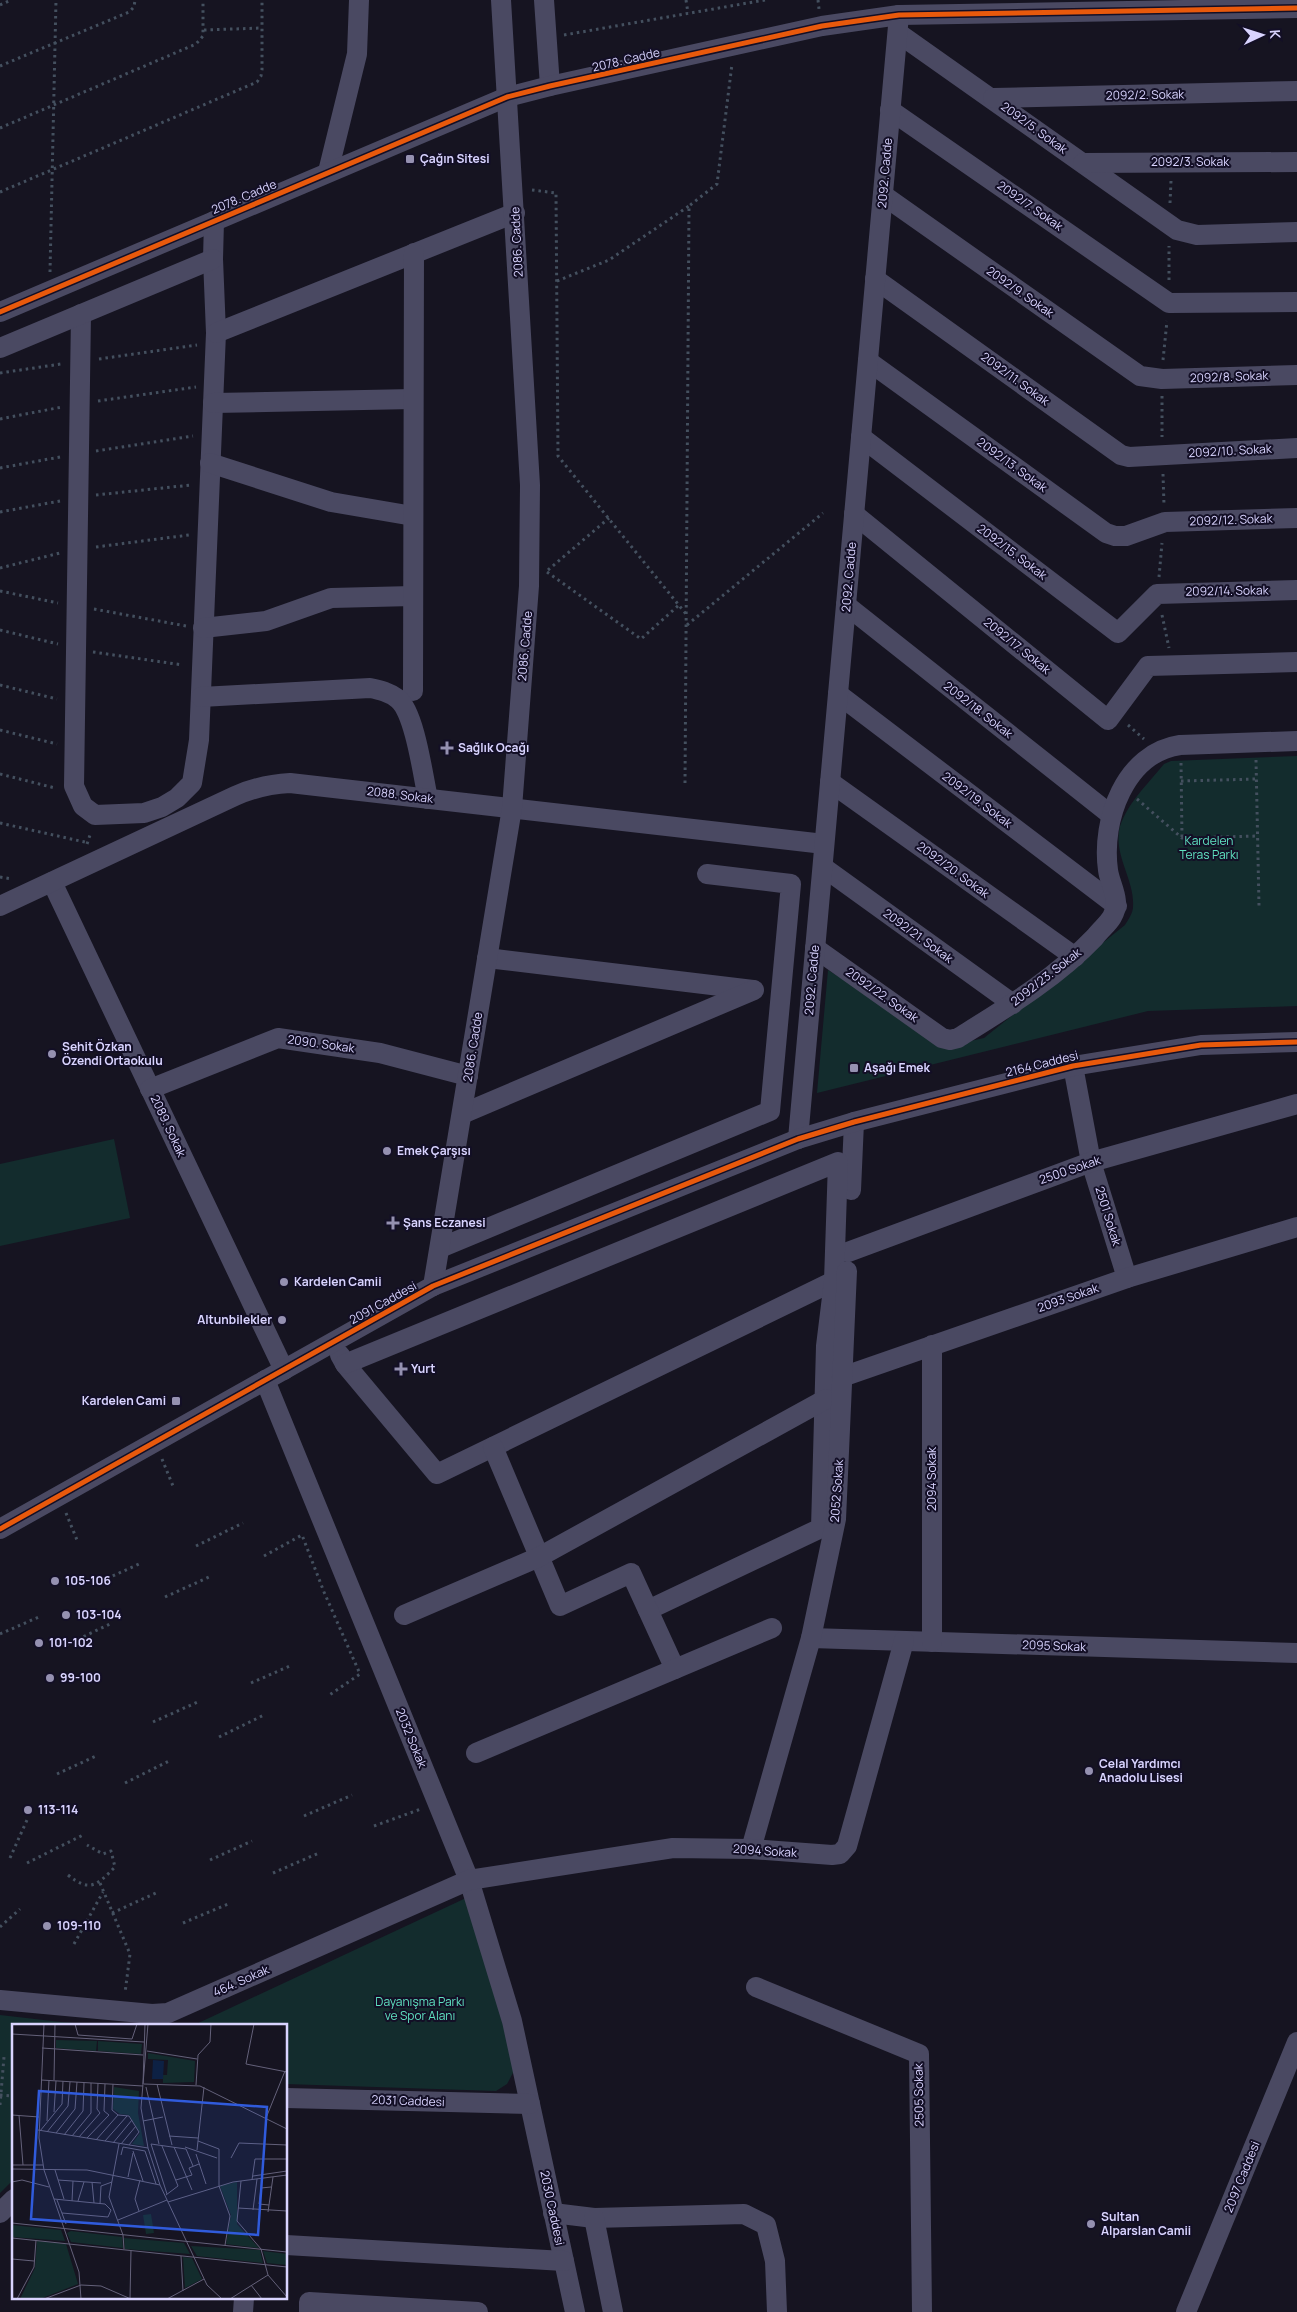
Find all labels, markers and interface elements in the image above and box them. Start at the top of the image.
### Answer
north arrow [1237,10,1287,60]
text: K [1266,29,1285,40]
street label: 2078. Cadde [590,43,661,76]
street label: 2092/2. Sokak [1106,85,1185,104]
street label: 2092/5. Sokak [998,98,1072,158]
street label: 2092. Cadde [873,137,896,209]
place label: Çağın Sitesi [420,150,490,167]
marker: Çağın Sitesi [404,153,416,165]
street label: 2092/3. Sokak [1151,153,1230,170]
street label: 2078. Cadde [209,175,279,218]
street label: 2092/7. Sokak [994,177,1067,235]
street label: 2086. Cadde [506,206,527,278]
street label: 2092/9. Sokak [983,262,1058,322]
street label: 2092/11. Sokak [978,348,1054,410]
street label: 2092/8. Sokak [1189,367,1270,386]
street label: 2092/13. Sokak [974,433,1052,496]
street label: 2092/10. Sokak [1188,440,1273,461]
street label: 2092/12. Sokak [1189,510,1274,529]
street label: 2092/15. Sokak [974,520,1051,584]
street label: 2092. Cadde [837,541,860,613]
street label: 2092/14. Sokak [1185,581,1270,600]
street label: 2086. Cadde [513,610,536,682]
street label: 2092/17. Sokak [980,613,1055,679]
street label: 2092/18. Sokak [940,677,1017,743]
place label: Sağlık Ocağı [458,739,529,756]
marker: Sağlık Ocağı [440,741,454,755]
street label: 2092/19. Sokak [939,768,1017,832]
street label: 2088. Sokak [366,782,435,807]
park label: Kardelen Teras Parkı [1179,832,1239,863]
street label: 2092/20. Sokak [914,838,994,902]
street label: 2092/21. Sokak [880,904,958,967]
street label: 2092/23. Sokak [1007,943,1085,1009]
street label: 2092. Cadde [800,944,823,1016]
street label: 2092/22. Sokak [842,963,923,1027]
street label: 2086. Cadde [459,1011,486,1083]
street label: 2090. Sokak [286,1030,357,1057]
place label: Şehit Özkan Özendi Ortaokulu [62,1038,163,1069]
street label: 2164 Caddesi [1004,1046,1080,1081]
marker: Şehit Özkan Özendi Ortaokulu [46,1048,58,1060]
place label: Aşağı Emek [864,1059,931,1076]
marker: Aşağı Emek [848,1062,860,1074]
street label: 2089. Sokak [147,1092,191,1161]
place label: Emek Çarşısı [397,1142,471,1159]
marker: Emek Çarşısı [381,1145,393,1157]
street label: 2500 Sokak [1037,1151,1104,1188]
street label: 2501 Sokak [1091,1184,1126,1249]
place label: Şans Eczanesi [403,1214,486,1231]
marker: Şans Eczanesi [387,1217,399,1229]
place label: Kardelen Camii [294,1273,382,1290]
marker: Kardelen Camii [278,1276,290,1288]
street label: 2091 Caddesi [346,1277,419,1328]
street label: 2093 Sokak [1035,1279,1102,1316]
place label: Altunbilekler [197,1311,272,1328]
marker: Altunbilekler [276,1314,288,1326]
place label: Yurt [411,1360,435,1377]
marker: Yurt [395,1363,407,1375]
place label: Kardelen Cami [82,1392,166,1409]
marker: Kardelen Cami [170,1395,182,1407]
street label: 2094 Sokak [923,1446,940,1511]
street label: 2052 Sokak [826,1458,847,1523]
place label: 105-106 [65,1572,111,1589]
marker: 105-106 [49,1575,61,1587]
place label: 103-104 [76,1606,122,1623]
marker: 103-104 [60,1609,72,1621]
place label: 101-102 [49,1634,93,1651]
street label: 2095 Sokak [1022,1636,1087,1655]
marker: 101-102 [33,1637,45,1649]
place label: 99-100 [60,1669,101,1686]
marker: 99-100 [44,1672,56,1684]
street label: 2032 Sokak [392,1705,432,1771]
place label: Celal Yardımcı Anadolu Lisesi [1099,1755,1183,1786]
marker: Celal Yardımcı Anadolu Lisesi [1083,1765,1095,1777]
place label: 113-114 [38,1801,78,1818]
marker: 113-114 [22,1804,34,1816]
street label: 2094 Sokak [732,1840,799,1861]
place label: 109-110 [57,1917,101,1934]
marker: 109-110 [41,1920,53,1932]
street label: 464. Sokak [210,1960,273,2000]
park label: Dayanışma Parkı ve Spor Alanı [375,1993,465,2024]
inset map [12,2024,288,2300]
street label: 2505 Sokak [909,2062,928,2127]
street label: 2031 Caddesi [371,2091,445,2110]
street label: 2097 Caddesi [1220,2139,1264,2215]
street label: 2030 Caddesi [536,2169,569,2247]
place label: Sultan Alparslan Camii [1101,2208,1191,2239]
marker: Sultan Alparslan Camii [1085,2218,1097,2230]

